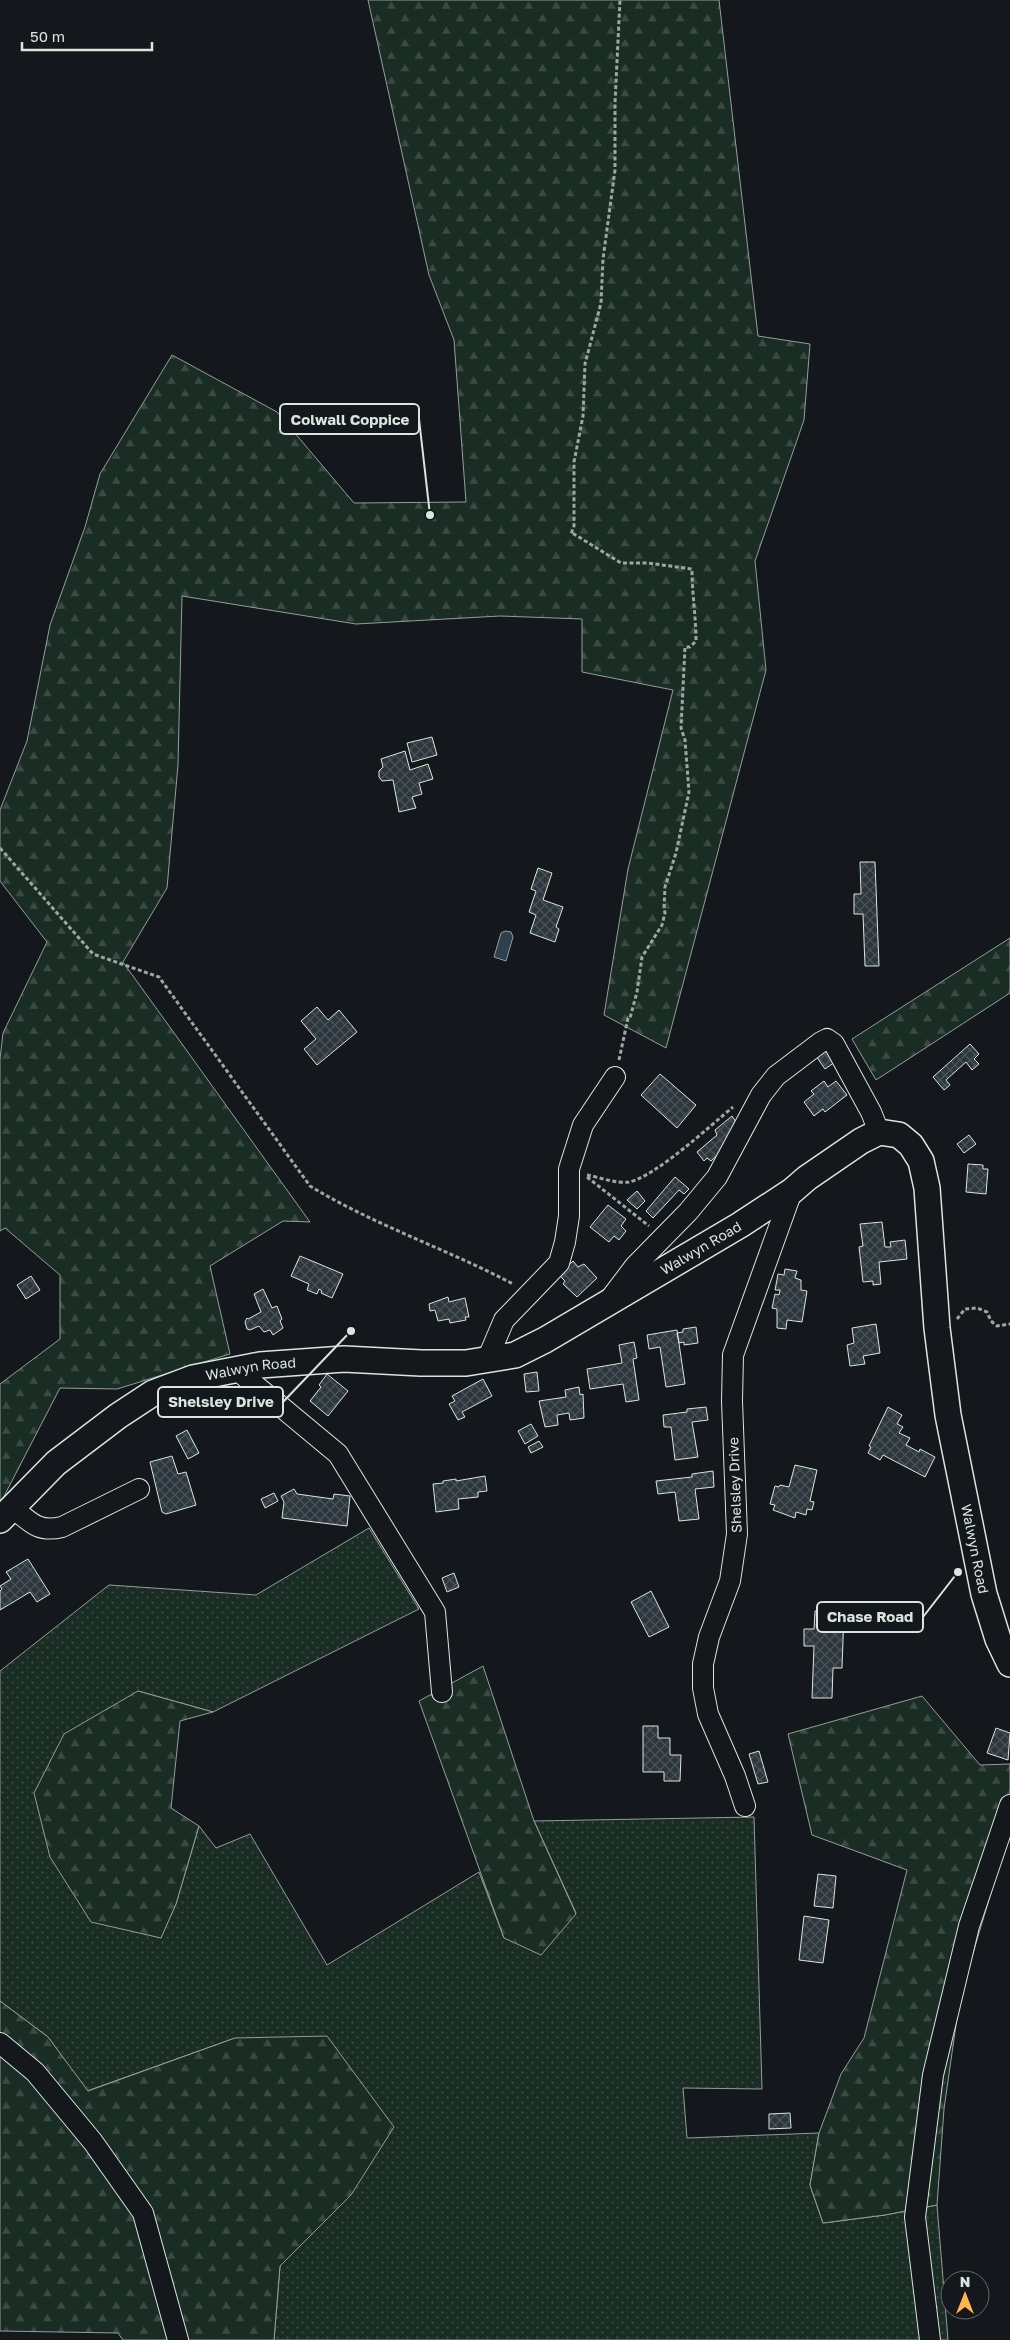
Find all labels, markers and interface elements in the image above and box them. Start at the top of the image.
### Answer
scale bar [22,20,152,52]
text: 50 m [30,27,65,45]
callout: Colwall Coppice [280,404,419,434]
text: Colwall Coppice [291,410,410,428]
street label: Walwyn Road [657,1217,744,1278]
street label: Walwyn Road [204,1353,296,1383]
callout: Shelsley Drive [158,1387,283,1417]
text: Shelsley Drive [168,1392,274,1410]
street label: Shelsley Drive [724,1437,745,1533]
street label: Walwyn Road [958,1502,993,1595]
callout: Chase Road [817,1602,923,1632]
text: Chase Road [827,1607,913,1625]
north arrow [940,2270,990,2320]
text: N [960,2273,970,2290]

